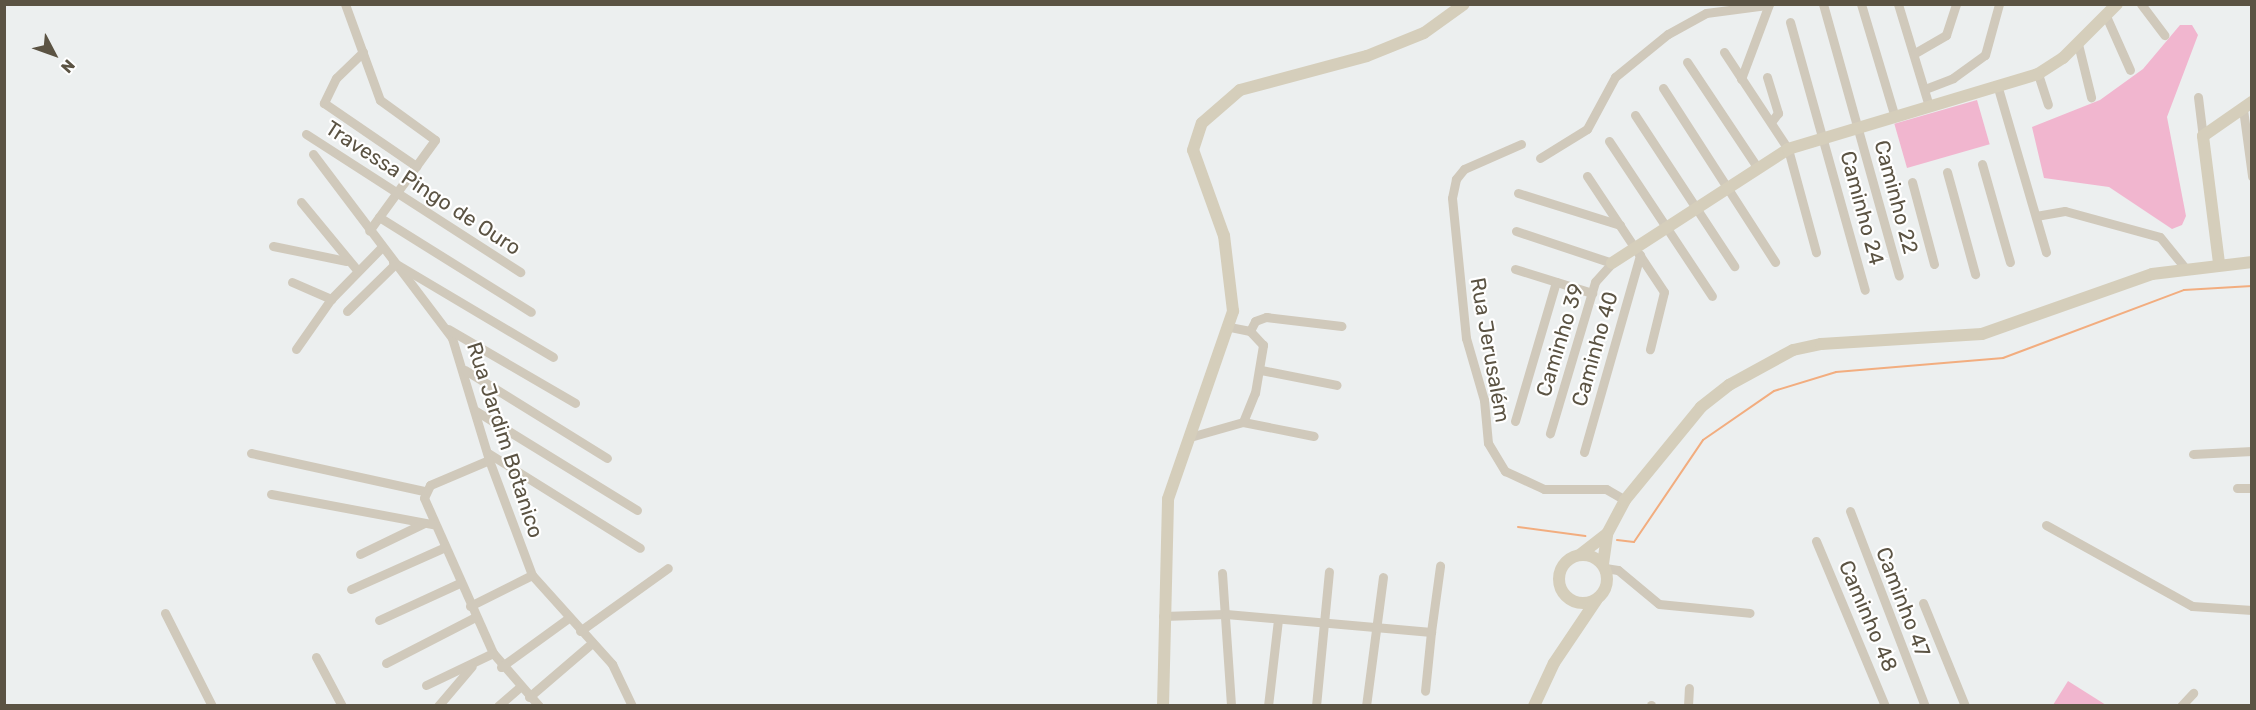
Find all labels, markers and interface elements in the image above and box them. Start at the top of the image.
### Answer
north arrow [24,24,84,84]
text: N [57,56,79,77]
street label: Travessa Pingo de Ouro [321,115,525,261]
street label: Caminho 22 [1869,137,1923,257]
street label: Caminho 24 [1835,148,1889,268]
street label: Rua Jerusalém [1465,276,1515,424]
street label: Caminho 39 [1531,280,1589,400]
street label: Caminho 40 [1567,289,1623,409]
street label: Rua Jardim Botanico [461,339,549,541]
street label: Caminho 47 [1871,544,1935,660]
street label: Caminho 48 [1833,557,1903,675]

